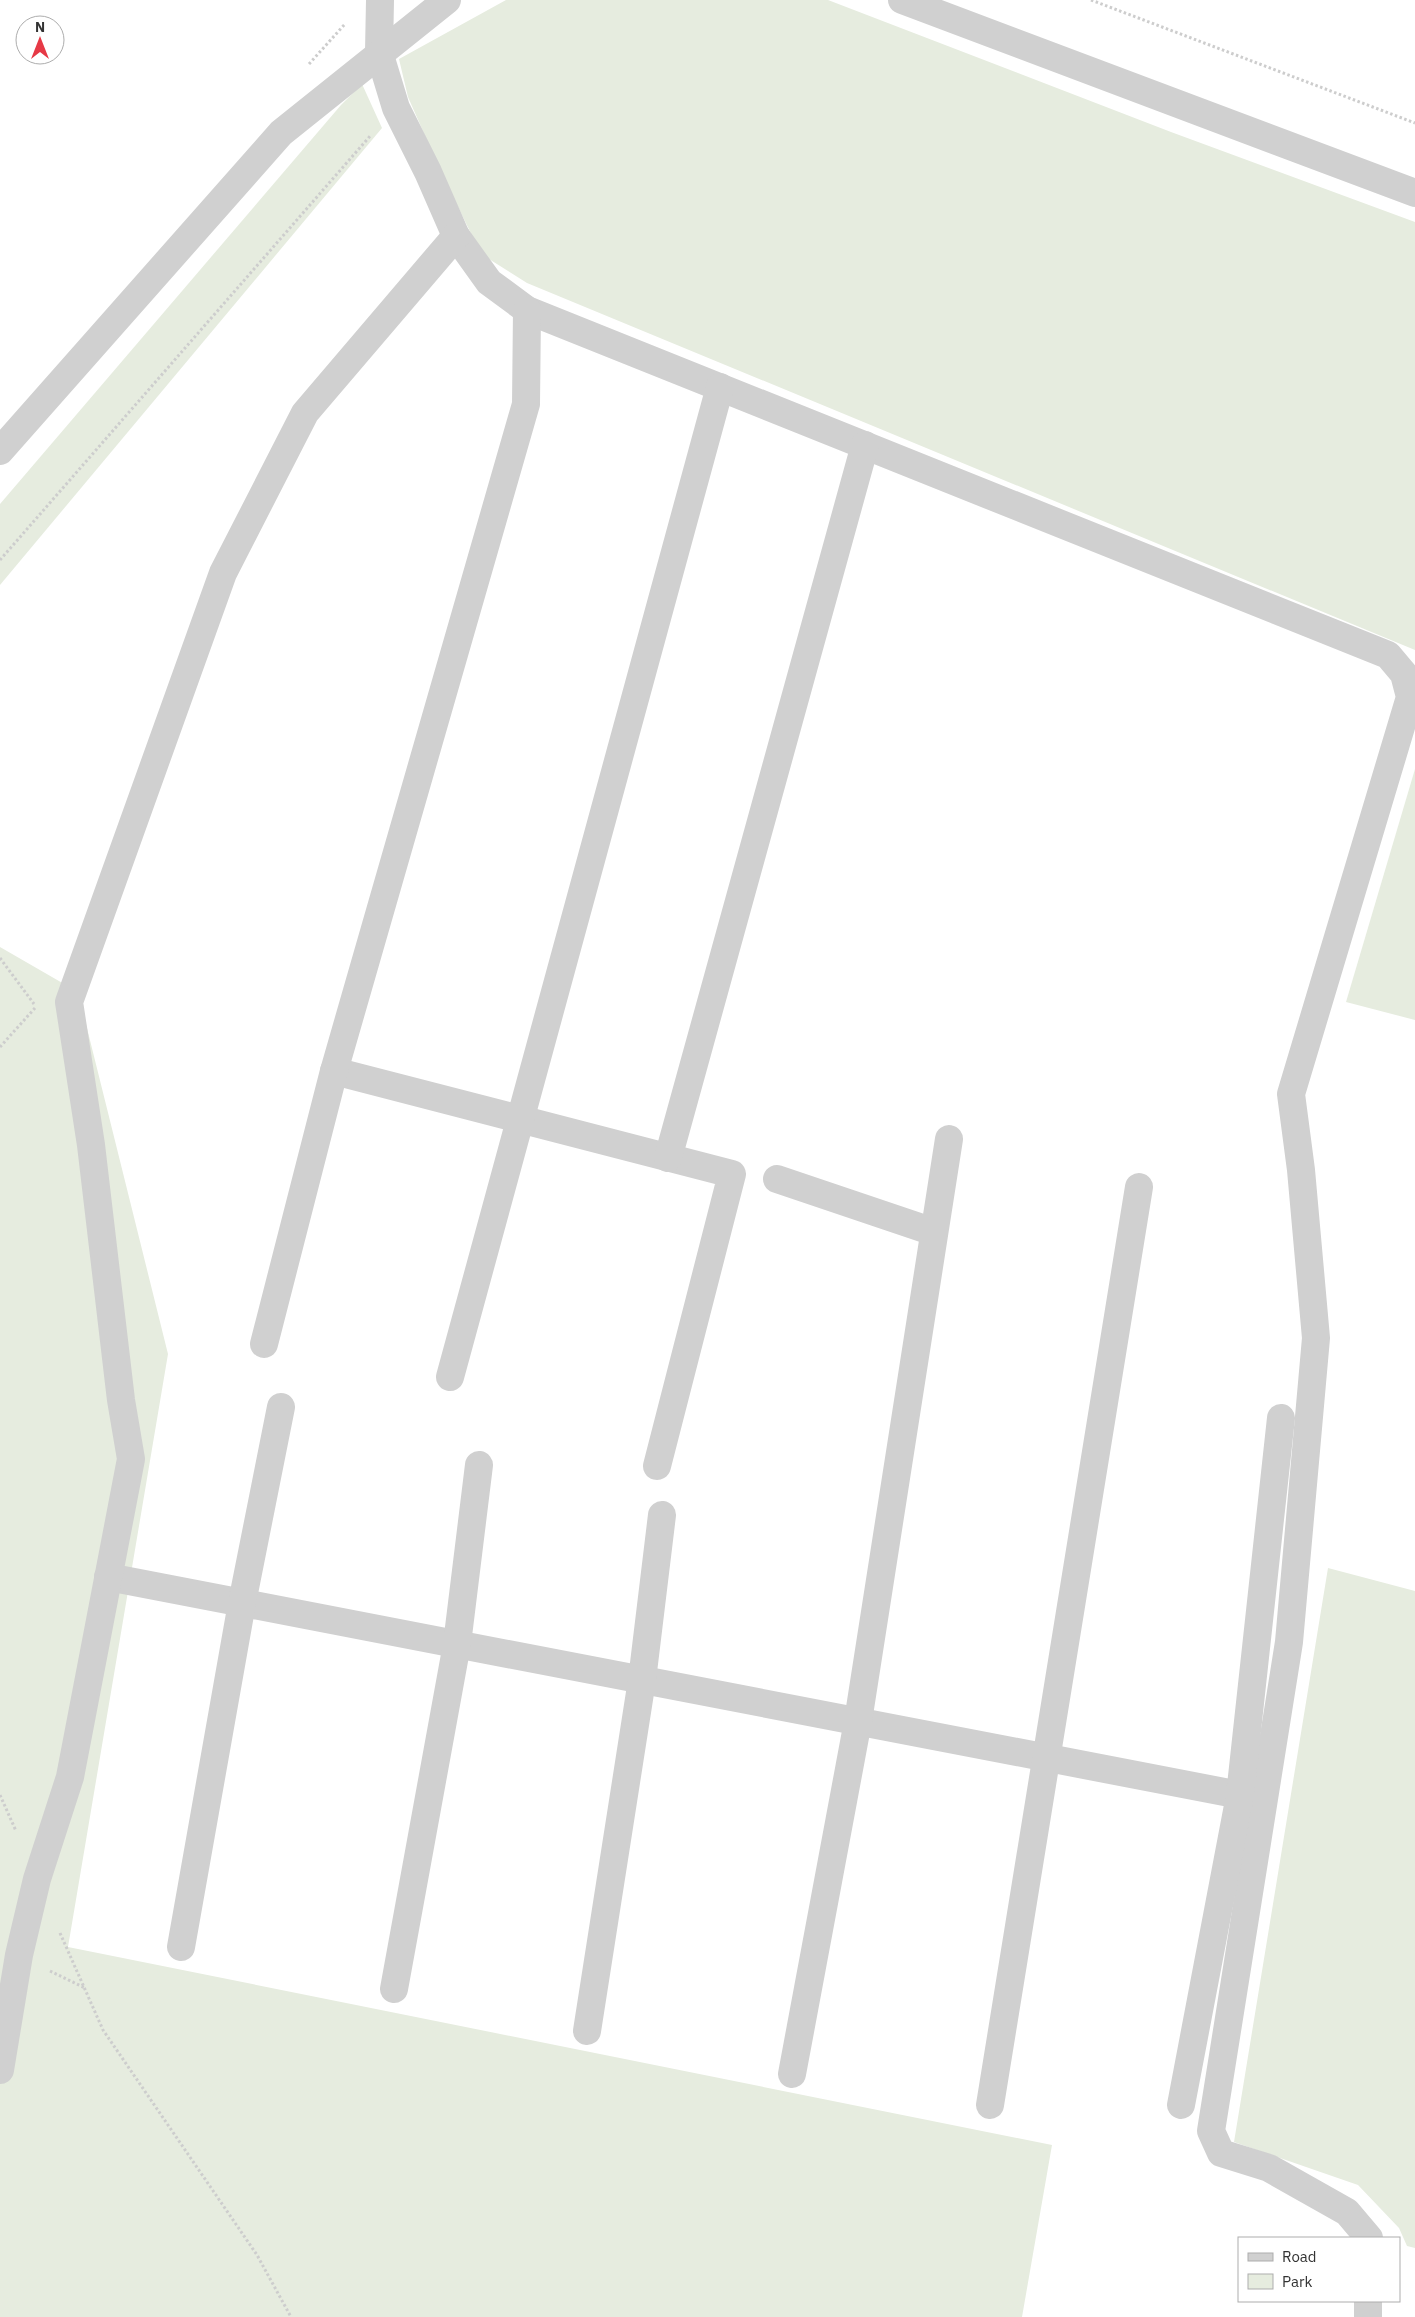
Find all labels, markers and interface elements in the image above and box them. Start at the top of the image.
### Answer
north arrow [15,15,65,65]
text: N [35,18,45,36]
legend [1238,2237,1400,2302]
text: Road [1282,2247,1317,2266]
text: Park [1282,2272,1312,2291]

